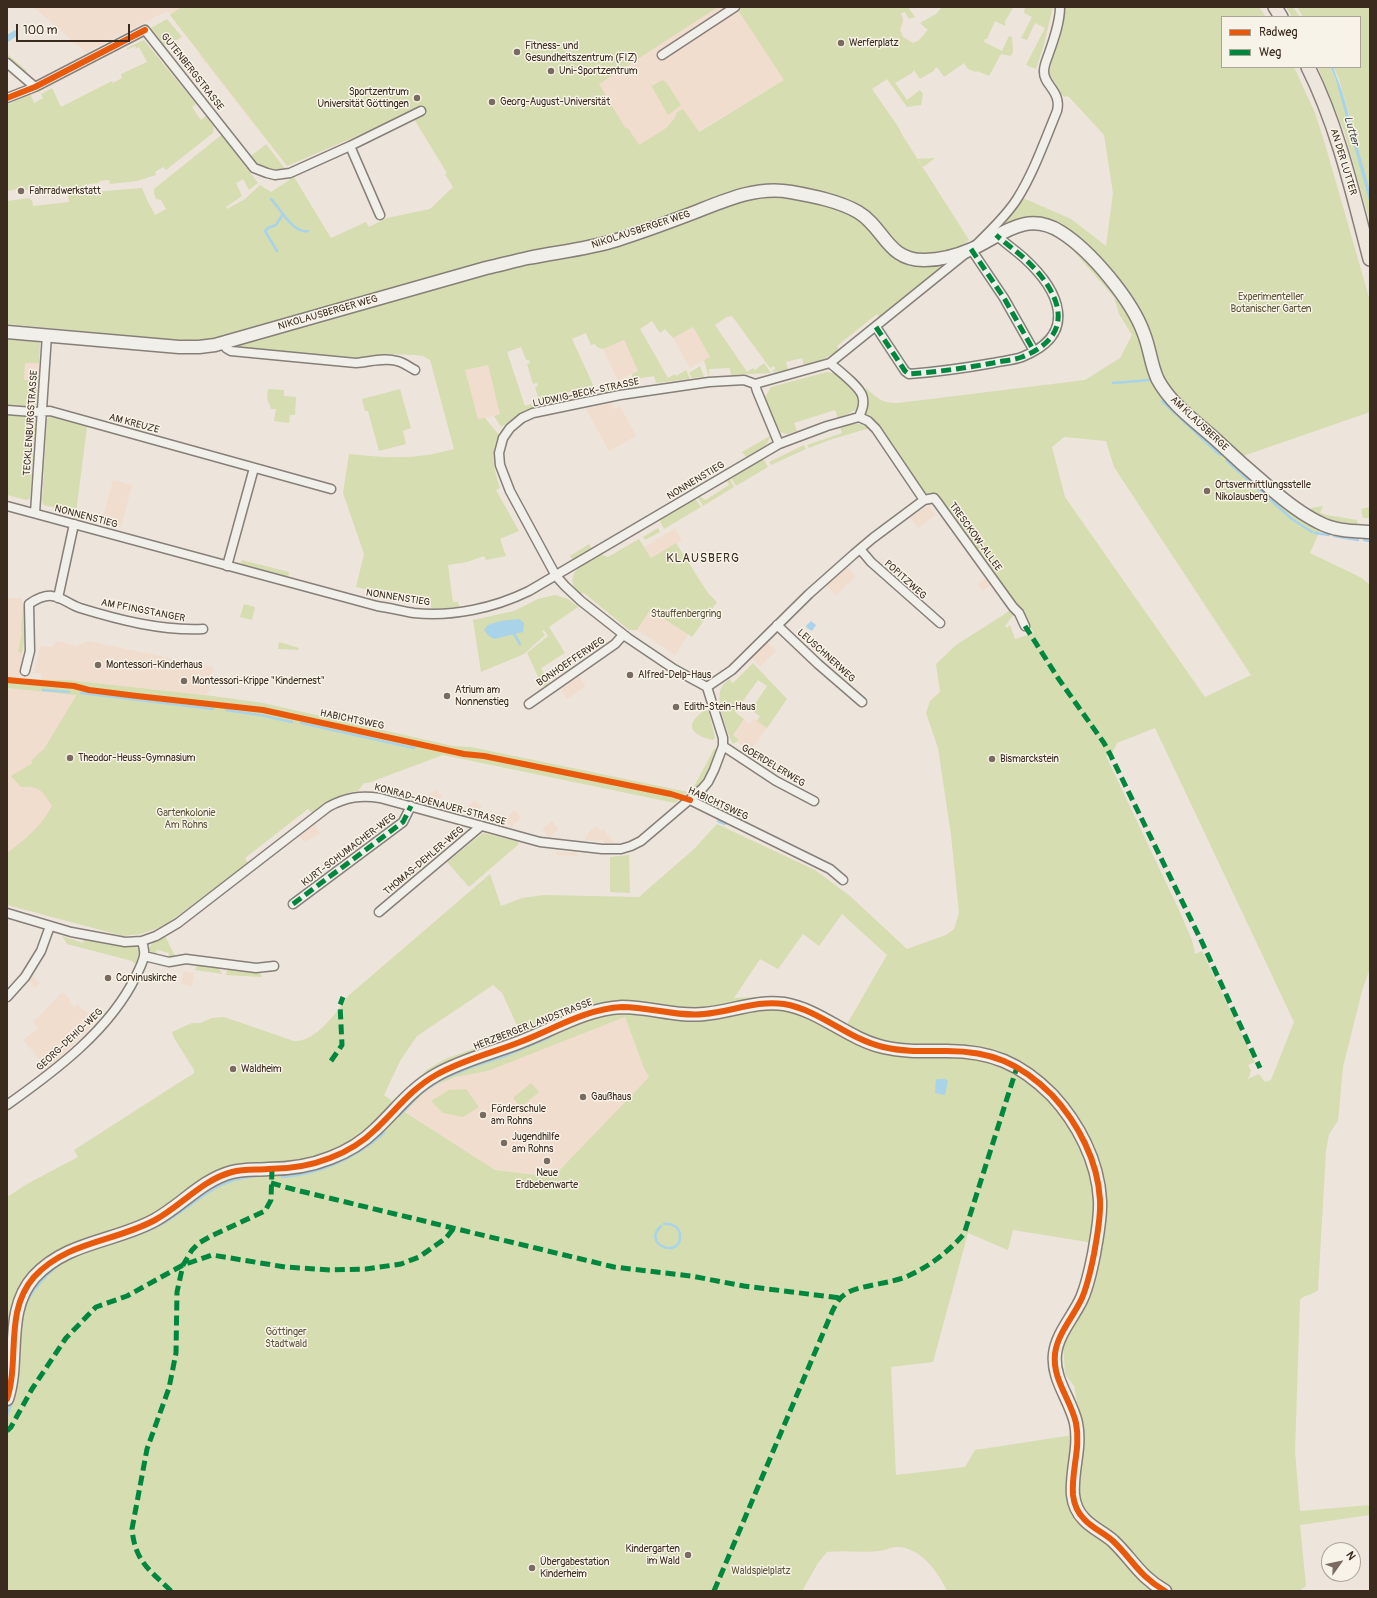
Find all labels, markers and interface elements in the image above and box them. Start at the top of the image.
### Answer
scale bar [18,16,132,42]
legend [1221,16,1361,68]
text: 100 m [23,23,57,38]
text: Radweg [1259,25,1297,40]
street label: GUTENBERGSTRASSE [158,31,226,113]
place label: Werferplatz [849,37,899,49]
marker: Werferplatz [836,38,846,48]
place label: Fitness- und Gesundheitszentrum (FIZ) [525,40,638,64]
text: Weg [1259,45,1281,60]
marker: Fitness- und Gesundheitszentrum (FIZ) [512,47,522,57]
place label: Uni-Sportzentrum [559,65,638,77]
marker: Uni-Sportzentrum [546,66,556,76]
place label: Sportzentrum Universität Göttingen [317,86,409,110]
marker: Sportzentrum Universität Göttingen [412,93,422,103]
place label: Georg-August-Universität [500,96,610,108]
marker: Georg-August-Universität [487,97,497,107]
water label: Lutter [1341,115,1361,147]
street label: AN DER LUTTER [1327,127,1359,197]
place label: Fahrradwerkstatt [29,185,101,197]
marker: Fahrradwerkstatt [16,186,26,196]
street label: NIKOLAUSBERGER WEG [590,208,692,252]
park label: Experimenteller Botanischer Garten [1230,291,1312,314]
street label: NIKOLAUSBERGER WEG [277,293,379,333]
street label: TECKLENBURGSTRASSE [21,370,41,476]
street label: LUDWIG-BECK-STRASSE [532,376,640,410]
street label: AM KLAUSBERGE [1168,394,1230,454]
street label: AM KREUZE [108,412,160,436]
street label: NONNENSTIEG [665,459,727,503]
place label: Ortsvermittlungsstelle Nikolausberg [1215,479,1311,502]
marker: Ortsvermittlungsstelle Nikolausberg [1202,486,1212,496]
street label: TRESCKOW-ALLEE [946,500,1004,574]
street label: NONNENSTIEG [53,503,119,531]
district label: KLAUSBERG [666,552,740,566]
street label: POPITZWEG [881,558,929,602]
street label: NONNENSTIEG [365,587,431,609]
street label: AM PFINGSTANGER [100,597,186,625]
park label: Stauffenbergring [651,608,721,620]
street label: LEUSCHNERWEG [795,627,857,685]
street label: BONHOEFFERWEG [534,635,608,689]
place label: Montessori-Kinderhaus [106,659,202,671]
marker: Montessori-Kinderhaus [93,660,103,670]
place label: Alfred-Delp-Haus [638,669,711,681]
marker: Alfred-Delp-Haus [625,670,635,680]
place label: Montessori-Krippe "Kindernest" [192,675,325,687]
marker: Montessori-Krippe "Kindernest" [179,676,189,686]
place label: Atrium am Nonnenstieg [455,684,509,708]
marker: Atrium am Nonnenstieg [442,691,452,701]
place label: Edith-Stein-Haus [684,701,756,713]
marker: Edith-Stein-Haus [671,702,681,712]
street label: HABICHTSWEG [319,707,385,733]
street label: GOERDELERWEG [739,742,807,790]
place label: Theodor-Heuss-Gymnasium [78,752,195,764]
marker: Theodor-Heuss-Gymnasium [65,753,75,763]
place label: Bismarckstein [1000,753,1059,765]
marker: Bismarckstein [987,754,997,764]
street label: KONRAD-ADENAUER-STRASSE [373,782,507,828]
street label: HABICHTSWEG [686,785,750,823]
park label: Gartenkolonie Am Rohns [157,807,215,830]
street label: KURT-SCHUMACHER-WEG [299,811,399,889]
street label: THOMAS-DEHLER-WEG [381,824,467,898]
place label: Corvinuskirche [116,972,177,984]
marker: Corvinuskirche [103,973,113,983]
street label: HERZBERGER LANDSTRASSE [472,997,594,1053]
street label: GEORG-DEHIO-WEG [34,1006,106,1074]
place label: Waldheim [241,1063,282,1075]
marker: Waldheim [228,1064,238,1074]
place label: Gaußhaus [591,1091,631,1103]
marker: Gaußhaus [578,1092,588,1102]
place label: Förderschule am Rohns [491,1103,546,1126]
marker: Förderschule am Rohns [478,1110,488,1120]
place label: Jugendhilfe am Rohns [512,1131,559,1154]
marker: Jugendhilfe am Rohns [499,1138,509,1148]
marker: Neue Erdbebenwarte [542,1156,552,1166]
place label: Neue Erdbebenwarte [516,1167,578,1190]
park label: Göttinger Stadtwald [265,1326,307,1350]
north arrow [1321,1542,1361,1582]
place label: Kindergarten im Wald [625,1543,680,1566]
text: N [1343,1549,1358,1562]
marker: Kindergarten im Wald [683,1550,693,1560]
place label: Übergabestation Kinderheim [540,1556,609,1580]
marker: Übergabestation Kinderheim [527,1563,537,1573]
park label: Waldspielplatz [731,1565,791,1577]

